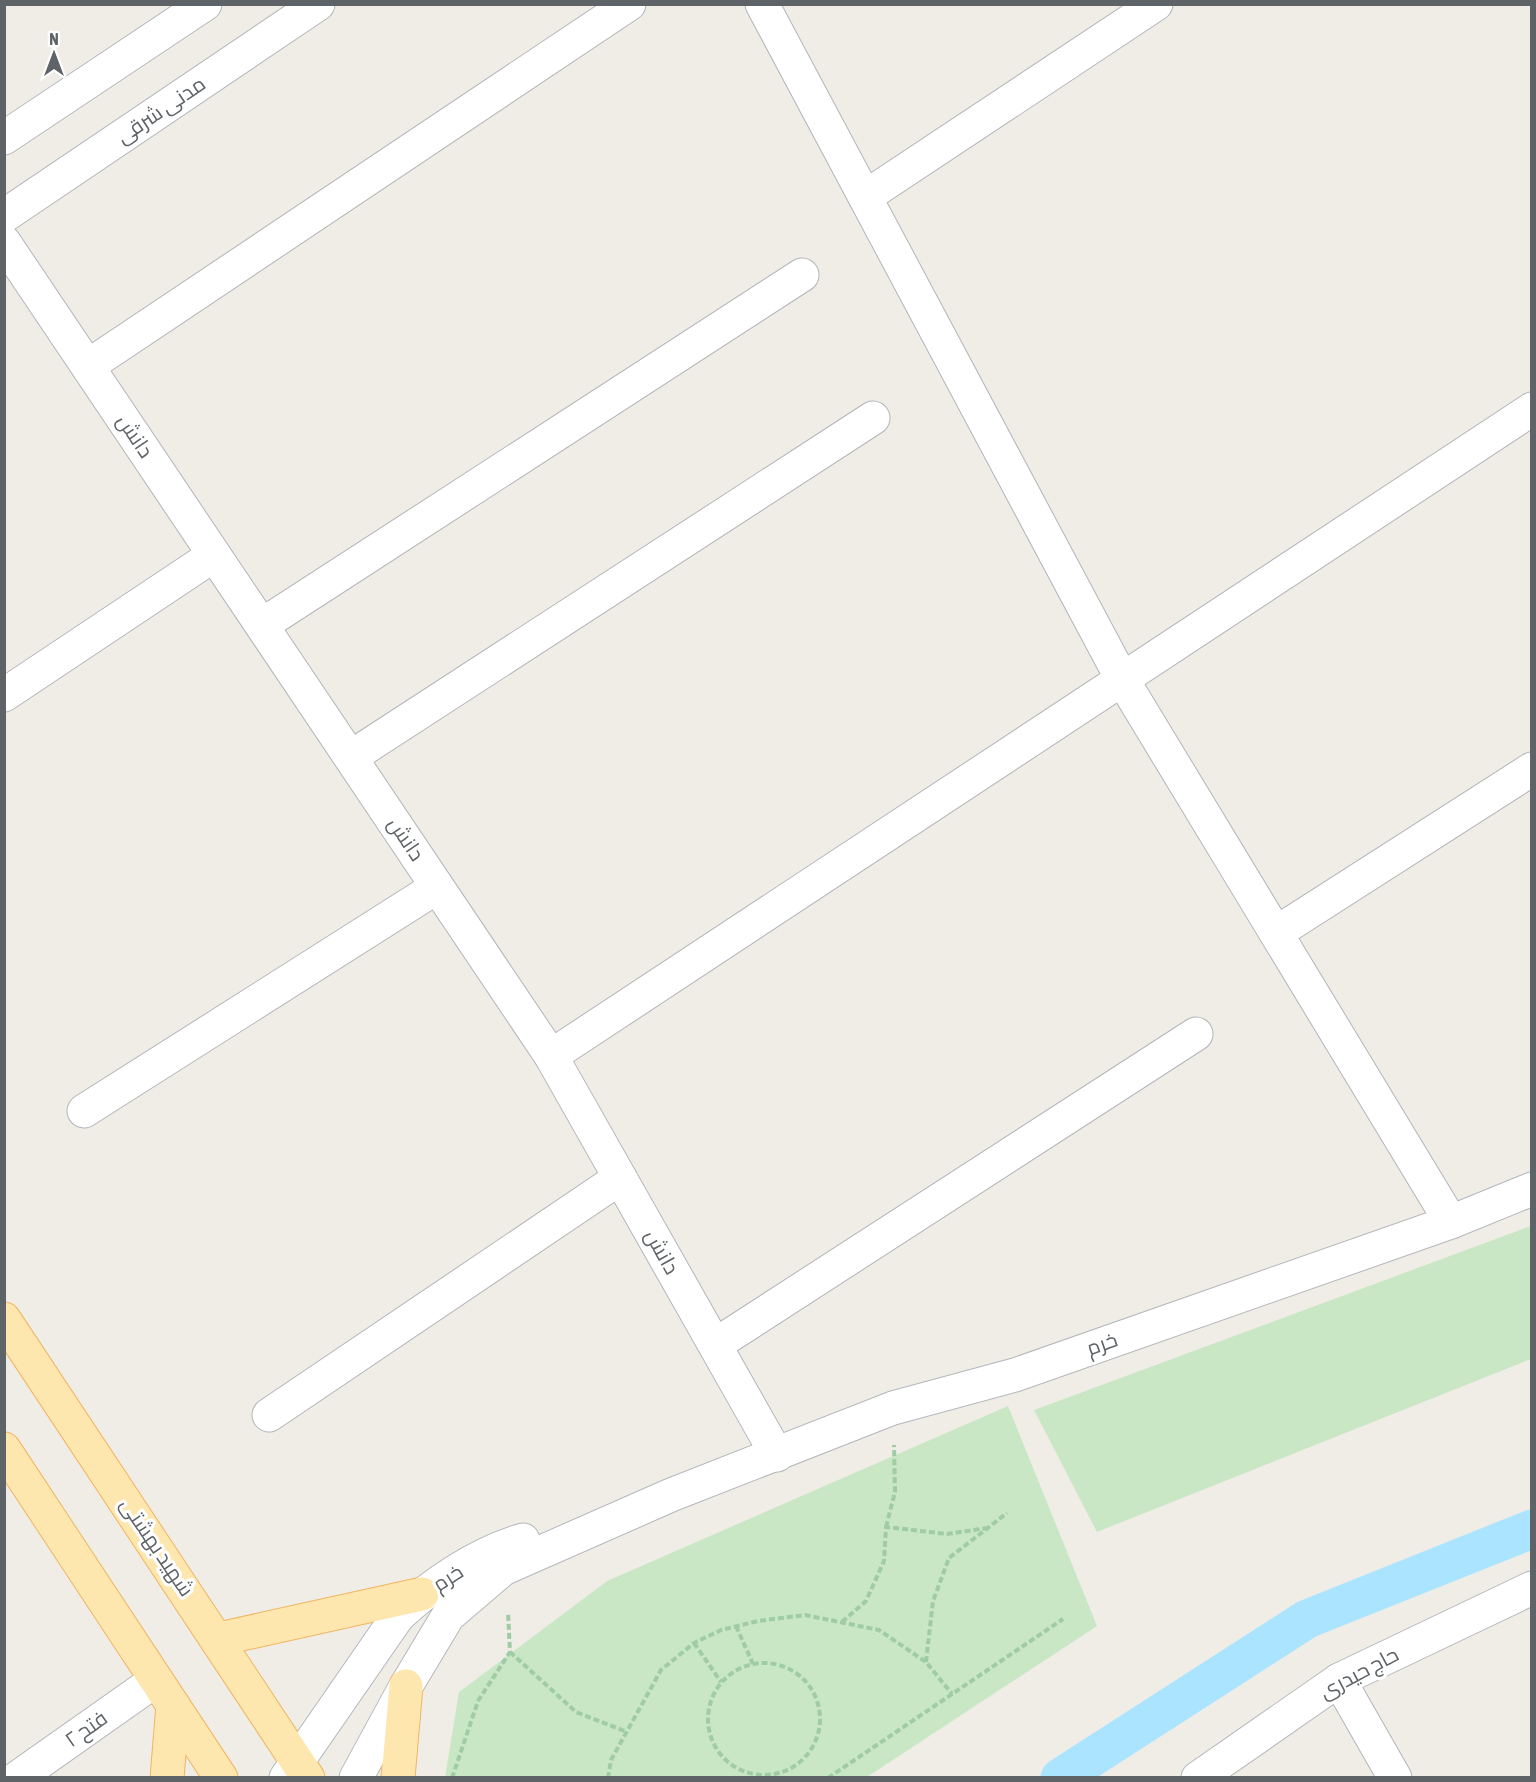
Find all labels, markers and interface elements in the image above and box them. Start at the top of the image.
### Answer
north arrow [24,24,84,84]
text: N [49,30,59,48]
street label: مدنی شرقی [111,71,211,149]
street label: دانش [111,409,159,463]
street label: دانش [382,812,430,866]
street label: دانش [639,1225,685,1279]
street label: خرم [1083,1327,1121,1362]
street label: شهید بهشتی [114,1493,200,1601]
street label: خرم [428,1559,469,1598]
street label: حاج حیدری [1315,1641,1404,1706]
street label: فتح ۲ [60,1705,113,1754]

